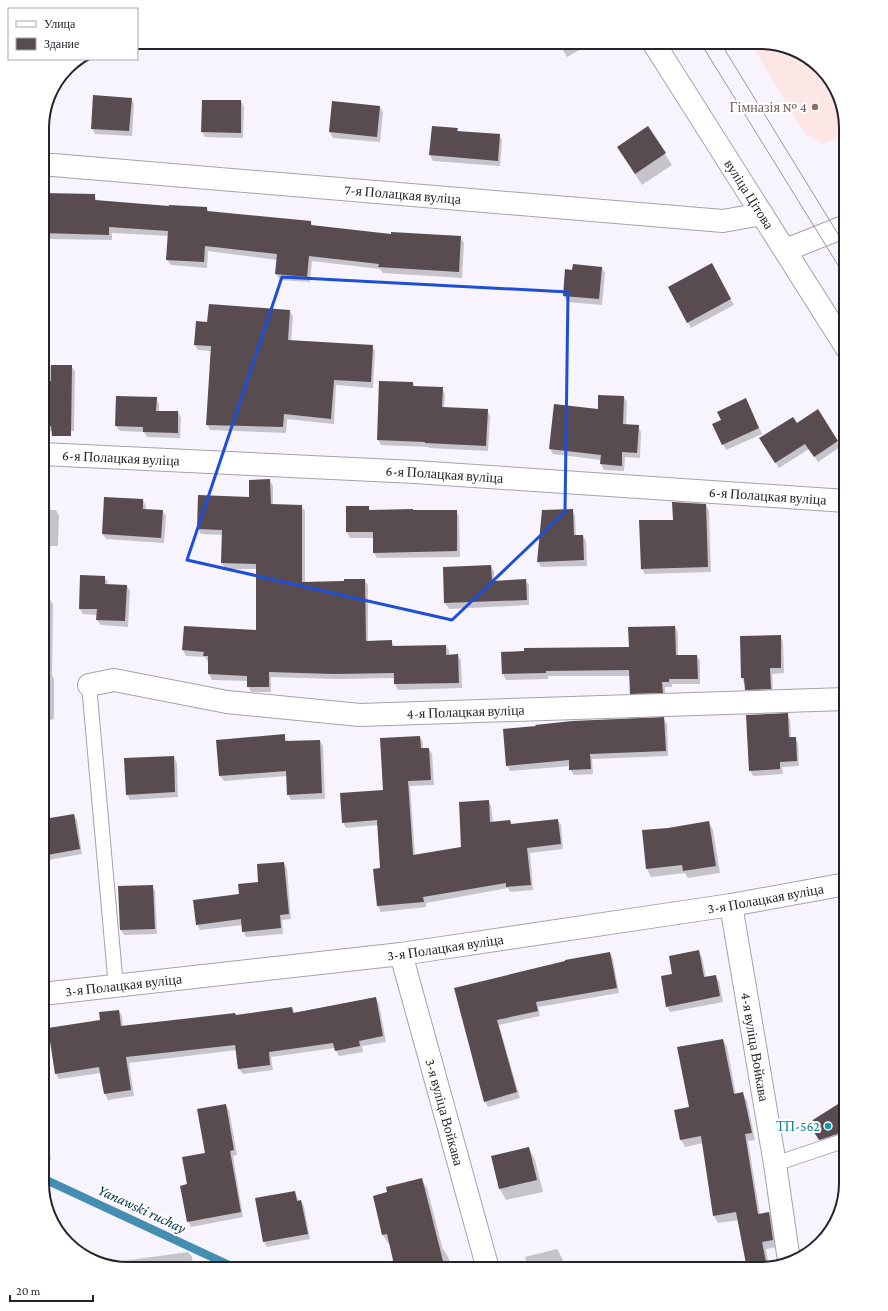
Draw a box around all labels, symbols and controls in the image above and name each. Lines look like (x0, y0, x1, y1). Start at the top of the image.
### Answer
legend (8, 8, 138, 60)
text: Улица (44, 17, 76, 31)
text: Здание (44, 37, 79, 51)
place label: Гімназія № 4 (730, 99, 807, 115)
marker: Гімназія № 4 (810, 102, 820, 112)
street label: вуліца Цітова (721, 156, 778, 233)
street label: 7-я Полацкая вуліца (344, 181, 463, 207)
street label: 6-я Полацкая вуліца (62, 447, 181, 469)
street label: 6-я Полацкая вуліца (385, 463, 505, 486)
street label: 6-я Полацкая вуліца (708, 484, 828, 508)
street label: 4-я Полацкая вуліца (406, 702, 526, 721)
street label: 3-я Полацкая вуліца (706, 880, 826, 916)
street label: 3-я Полацкая вуліца (386, 931, 505, 964)
street label: 3-я Полацкая вуліца (64, 970, 184, 999)
street label: 4-я вуліца Войкава (738, 991, 772, 1104)
street label: 3-я вуліца Войкава (422, 1057, 467, 1168)
place label: ТП-562 (776, 1118, 820, 1134)
marker: ТП-562 (823, 1121, 833, 1131)
water label: Yanawski ruchay (95, 1182, 188, 1237)
scale bar (10, 1277, 93, 1303)
text: 20 m (16, 1284, 41, 1298)

